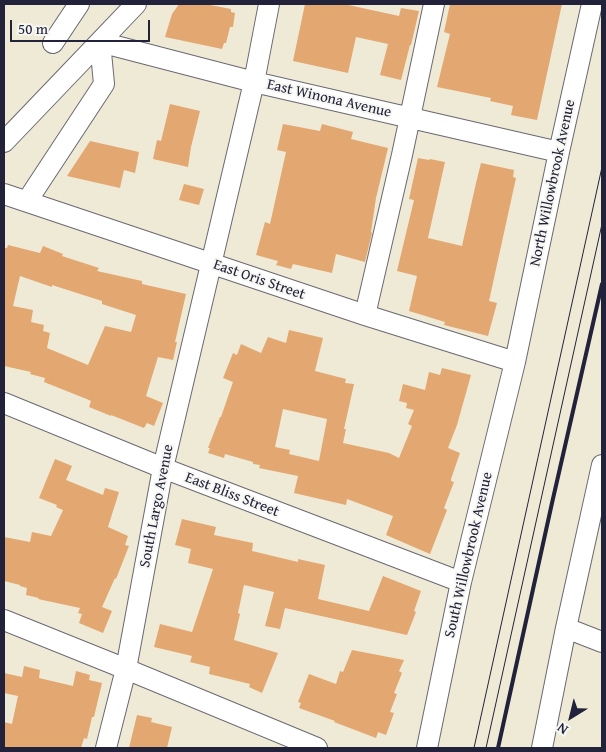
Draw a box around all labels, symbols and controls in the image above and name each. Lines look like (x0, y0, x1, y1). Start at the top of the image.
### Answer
scale bar (12, 10, 152, 42)
text: 50 m (18, 18, 48, 39)
street label: East Winona Avenue (265, 76, 393, 122)
street label: North Willowbrook Avenue (527, 98, 579, 268)
street label: East Oris Street (211, 256, 307, 304)
street label: South Largo Avenue (136, 443, 178, 569)
street label: East Bliss Street (182, 469, 282, 521)
street label: South Willowbrook Avenue (441, 470, 497, 640)
north arrow (546, 692, 596, 742)
text: N (553, 718, 572, 740)

